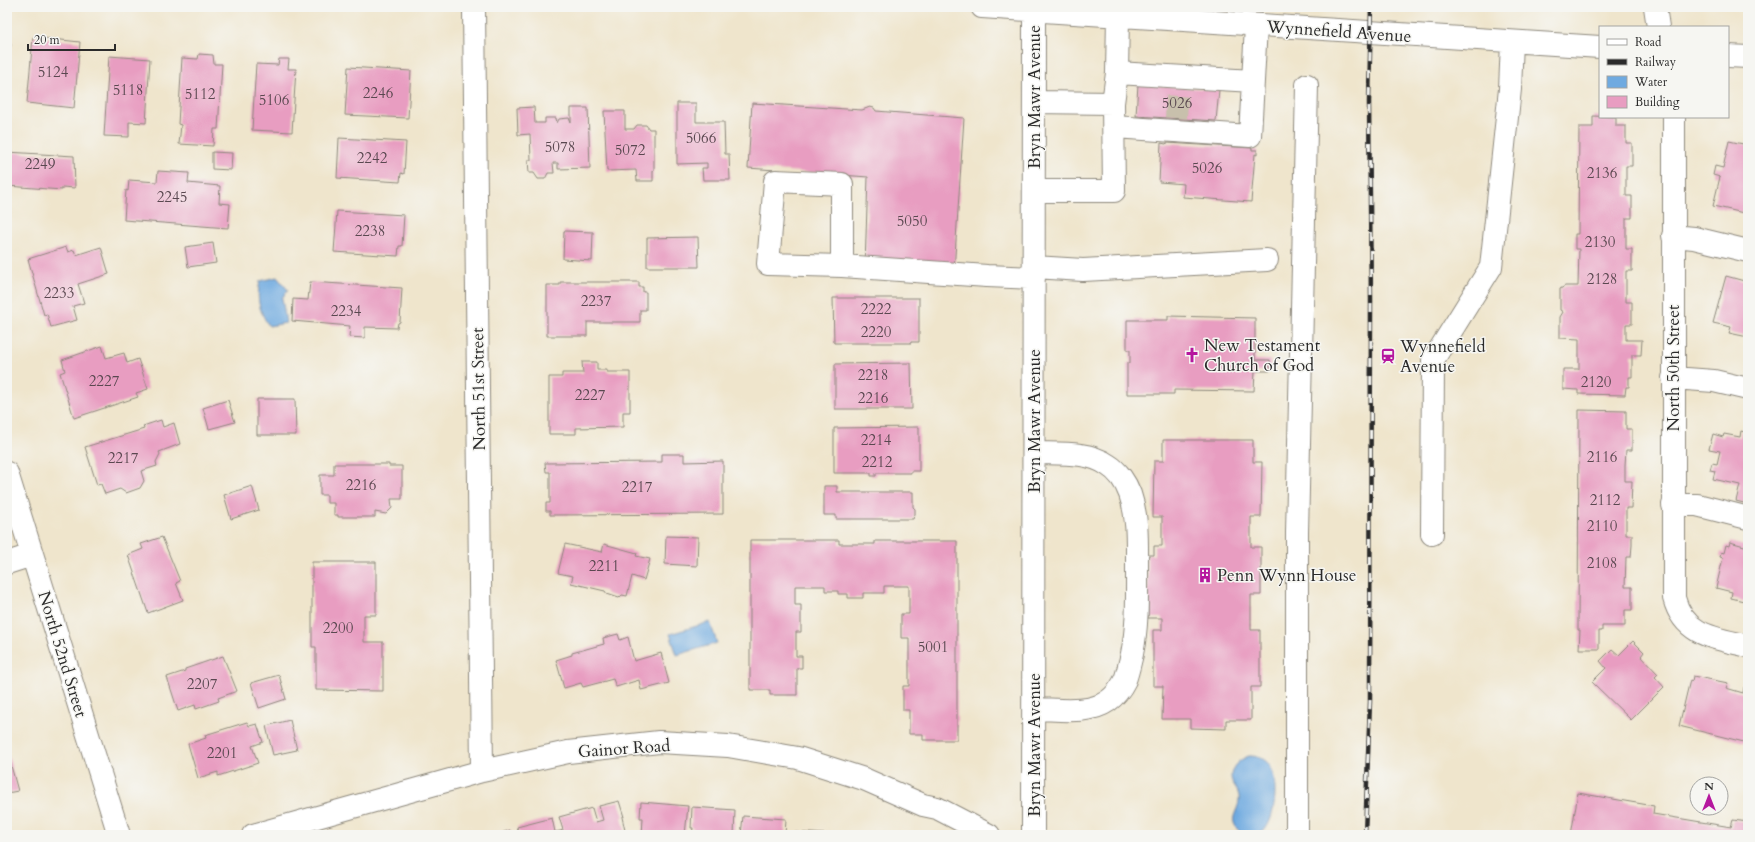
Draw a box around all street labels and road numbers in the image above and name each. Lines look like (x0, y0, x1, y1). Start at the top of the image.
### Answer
street label: Wynnefield Avenue (1265, 15, 1412, 48)
street label: Bryn Mawr Avenue (1023, 25, 1046, 169)
street label: North 50th Street (1662, 304, 1685, 431)
street label: North 51st Street (466, 327, 491, 451)
street label: Bryn Mawr Avenue (1023, 349, 1046, 493)
street label: North 52nd Street (32, 588, 93, 721)
street label: Bryn Mawr Avenue (1023, 673, 1046, 817)
street label: Gainor Road (577, 734, 671, 763)

